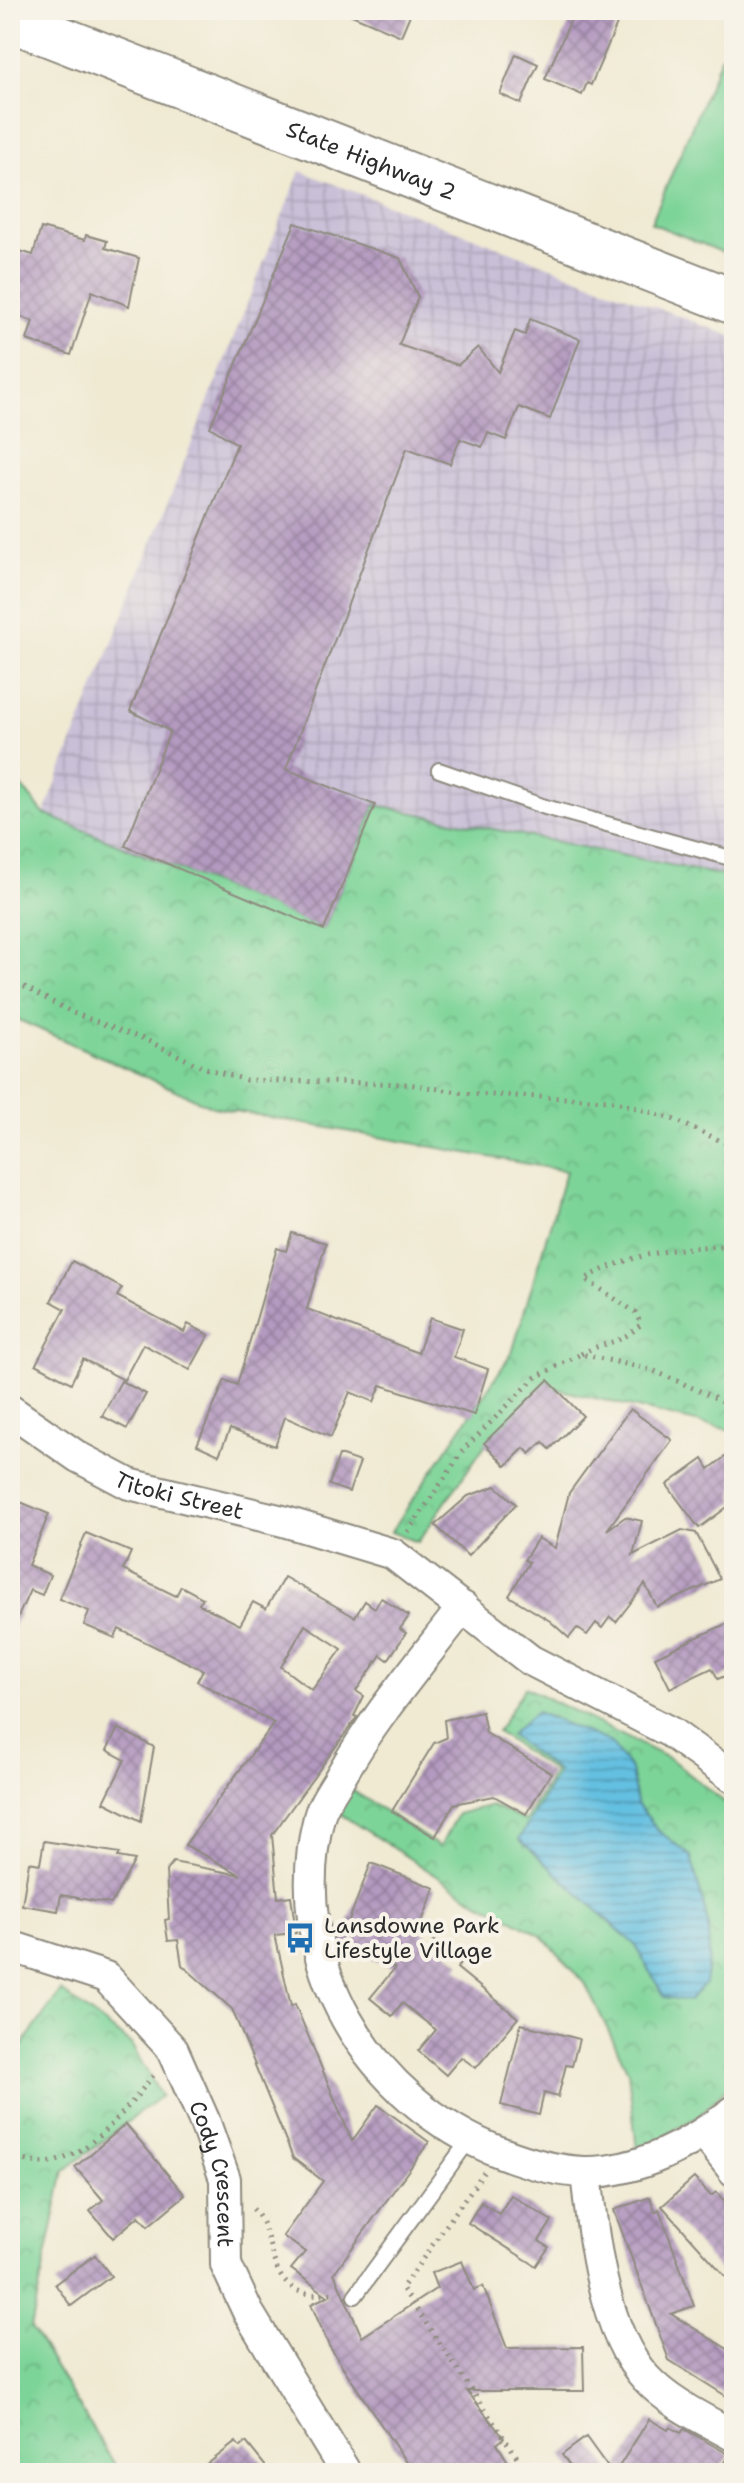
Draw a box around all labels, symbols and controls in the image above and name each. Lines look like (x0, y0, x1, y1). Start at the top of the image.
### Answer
street label: State Highway 2 (282, 114, 460, 206)
street label: Titoki Street (110, 1464, 247, 1526)
place label: Lansdowne Park Lifestyle Village (324, 1911, 500, 1965)
bus stop icon: Lansdowne Park Lifestyle Village (283, 1921, 317, 1955)
street label: Cody Crescent (183, 2096, 240, 2247)

